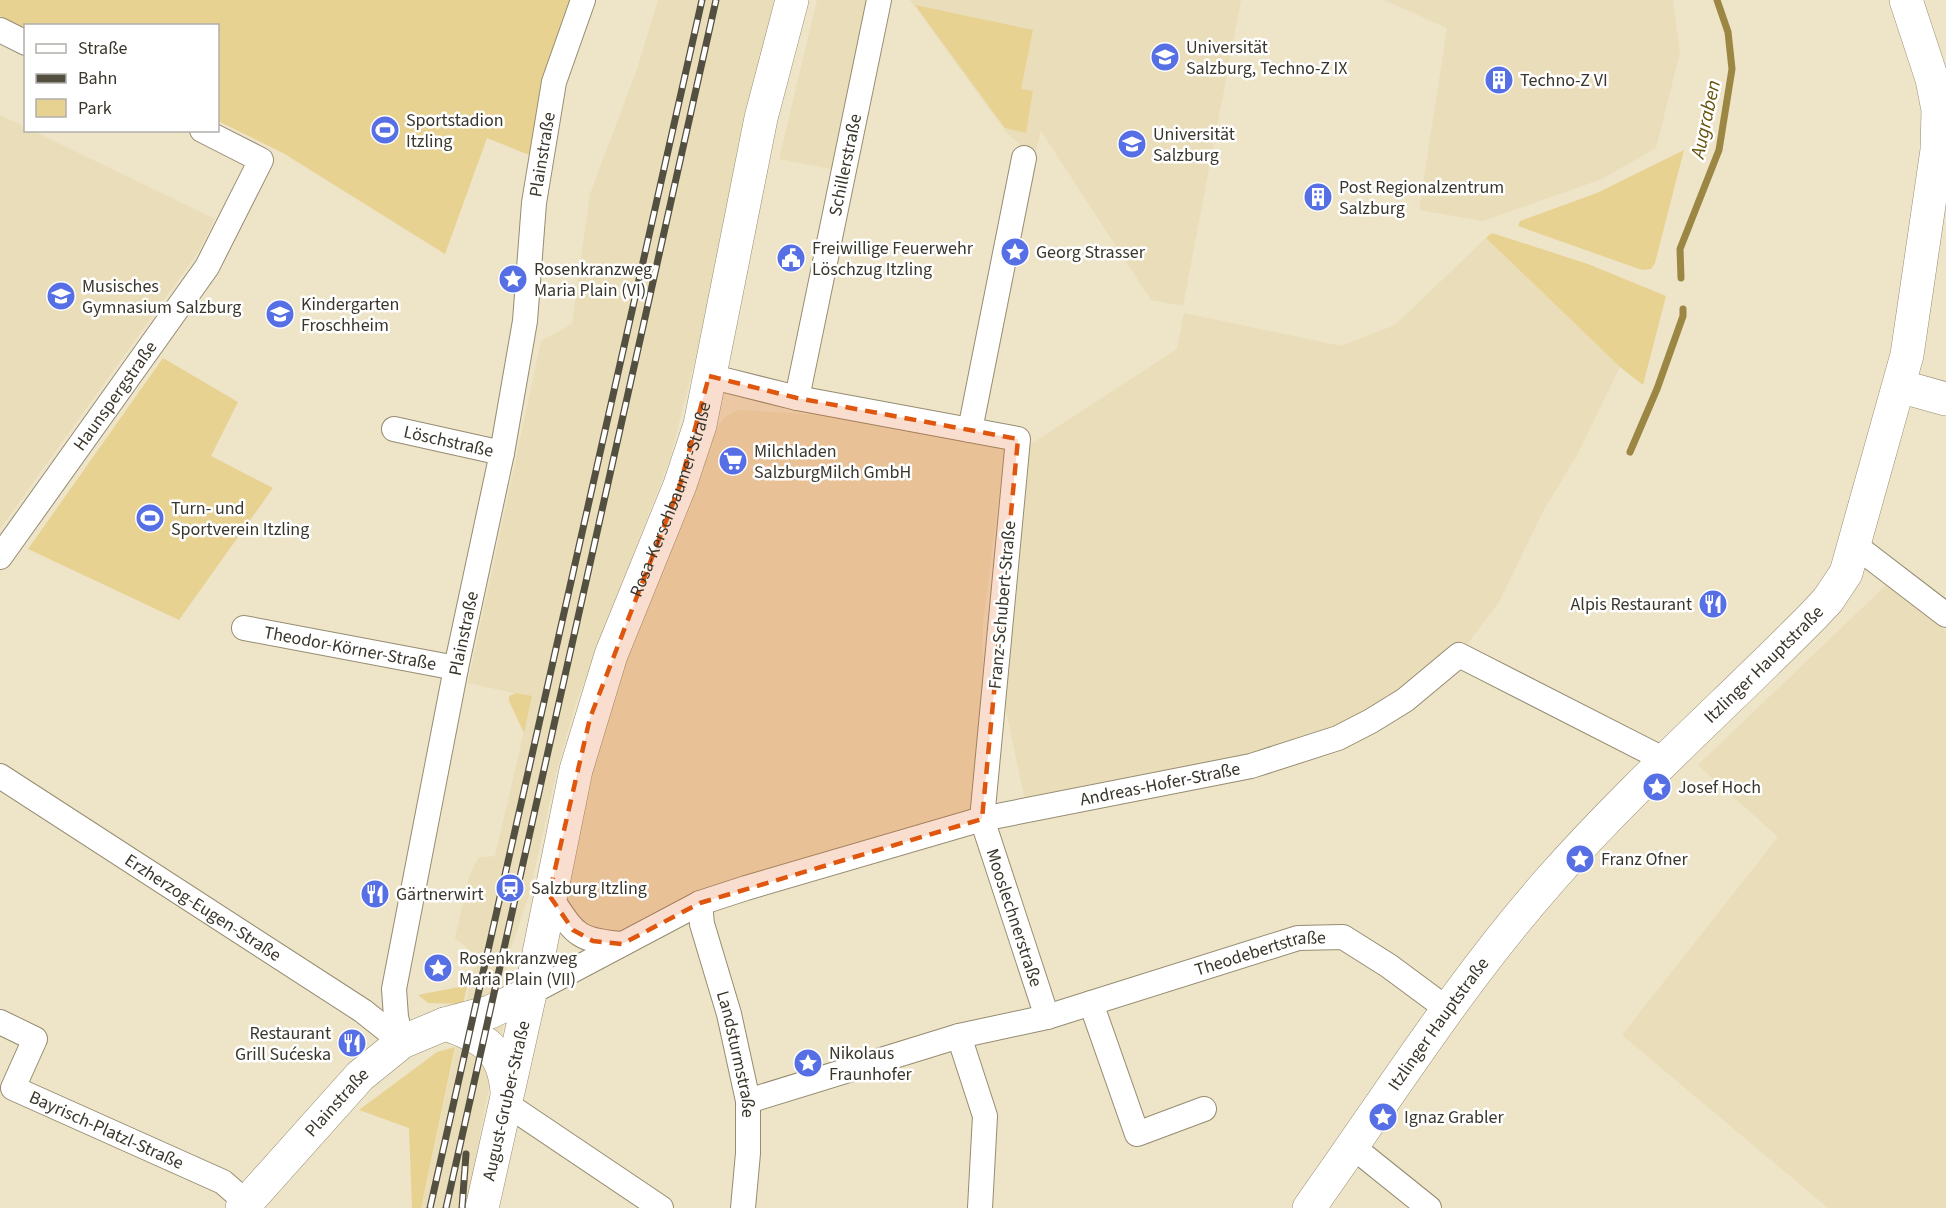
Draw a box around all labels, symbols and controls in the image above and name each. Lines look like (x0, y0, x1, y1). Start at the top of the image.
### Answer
legend (24, 24, 219, 132)
place label: Universität Salzburg, Techno-Z IX (1186, 35, 1348, 81)
text: Straße (78, 36, 128, 61)
school or university icon: Universität Salzburg, Techno-Z IX (1149, 41, 1181, 73)
building icon: Techno-Z VI (1483, 64, 1515, 96)
text: Bahn (78, 66, 117, 91)
place label: Techno-Z VI (1520, 68, 1608, 93)
water label: Augraben (1684, 78, 1728, 163)
text: Park (78, 96, 112, 121)
place label: Sportstadion Itzling (406, 108, 503, 154)
street label: Plainstraße (523, 110, 562, 199)
street label: Schillerstraße (823, 112, 868, 218)
sports icon: Sportstadion Itzling (369, 114, 401, 146)
place label: Universität Salzburg (1153, 122, 1235, 168)
school or university icon: Universität Salzburg (1116, 128, 1148, 160)
place label: Post Regionalzentrum Salzburg (1339, 175, 1504, 221)
building icon: Post Regionalzentrum Salzburg (1302, 181, 1334, 213)
place label: Freiwillige Feuerwehr Löschzug Itzling (812, 236, 974, 282)
place icon: Georg Strasser (999, 236, 1031, 268)
place label: Georg Strasser (1036, 240, 1146, 265)
public building icon: Freiwillige Feuerwehr Löschzug Itzling (775, 242, 807, 274)
place label: Rosenkranzweg Maria Plain (VI) (534, 257, 652, 303)
place icon: Rosenkranzweg Maria Plain (VI) (497, 263, 529, 295)
place label: Musisches Gymnasium Salzburg (82, 274, 241, 320)
school or university icon: Musisches Gymnasium Salzburg (45, 280, 77, 312)
place label: Kindergarten Froschheim (301, 292, 399, 338)
school or university icon: Kindergarten Froschheim (264, 298, 296, 330)
street label: Haunspergstraße (68, 336, 163, 456)
street label: Rosa-Kerschbaumer-Straße (624, 400, 717, 601)
street label: Löschstraße (401, 420, 496, 464)
place label: Milchladen SalzburgMilch GmbH (754, 439, 911, 485)
supermarket icon: Milchladen SalzburgMilch GmbH (717, 445, 749, 477)
place label: Turn- und Sportverein Itzling (171, 496, 309, 542)
sports icon: Turn- und Sportverein Itzling (134, 502, 166, 534)
street label: Franz-Schubert-Straße (983, 520, 1022, 690)
restaurant icon: Alpis Restaurant (1697, 588, 1729, 620)
street label: Plainstraße (443, 589, 485, 678)
place label: Alpis Restaurant (1571, 592, 1692, 617)
street label: Itzlinger Hauptstraße (1699, 600, 1830, 729)
street label: Theodor-Körner-Straße (262, 620, 438, 677)
street label: Andreas-Hofer-Straße (1078, 756, 1242, 812)
place icon: Josef Hoch (1641, 771, 1673, 803)
place label: Josef Hoch (1678, 775, 1761, 800)
place icon: Franz Ofner (1564, 843, 1596, 875)
street label: Mooslechnerstraße (980, 845, 1048, 990)
place label: Franz Ofner (1601, 847, 1689, 872)
street label: Erzherzog-Eugen-Straße (120, 848, 286, 968)
station icon: Salzburg Itzling (494, 872, 526, 904)
place label: Salzburg Itzling (531, 876, 647, 901)
restaurant icon: Gärtnerwirt (359, 878, 391, 910)
place label: Gärtnerwirt (396, 882, 484, 907)
street label: Theodebertstraße (1192, 925, 1326, 983)
place label: Rosenkranzweg Maria Plain (VII) (459, 946, 577, 992)
place icon: Rosenkranzweg Maria Plain (VII) (422, 952, 454, 984)
street label: Itzlinger Hauptstraße (1382, 952, 1495, 1096)
street label: Landsturmstraße (710, 988, 760, 1118)
street label: August-Gruber-Straße (476, 1018, 537, 1183)
place label: Restaurant Grill Sućeska (235, 1021, 331, 1067)
restaurant icon: Restaurant Grill Sućeska (336, 1027, 368, 1059)
place label: Nikolaus Fraunhofer (829, 1041, 913, 1087)
place icon: Nikolaus Fraunhofer (792, 1047, 824, 1079)
street label: Plainstraße (299, 1062, 374, 1143)
street label: Bayrisch-Platzl-Straße (25, 1085, 187, 1176)
place icon: Ignaz Grabler (1367, 1101, 1399, 1133)
place label: Ignaz Grabler (1404, 1105, 1504, 1130)

